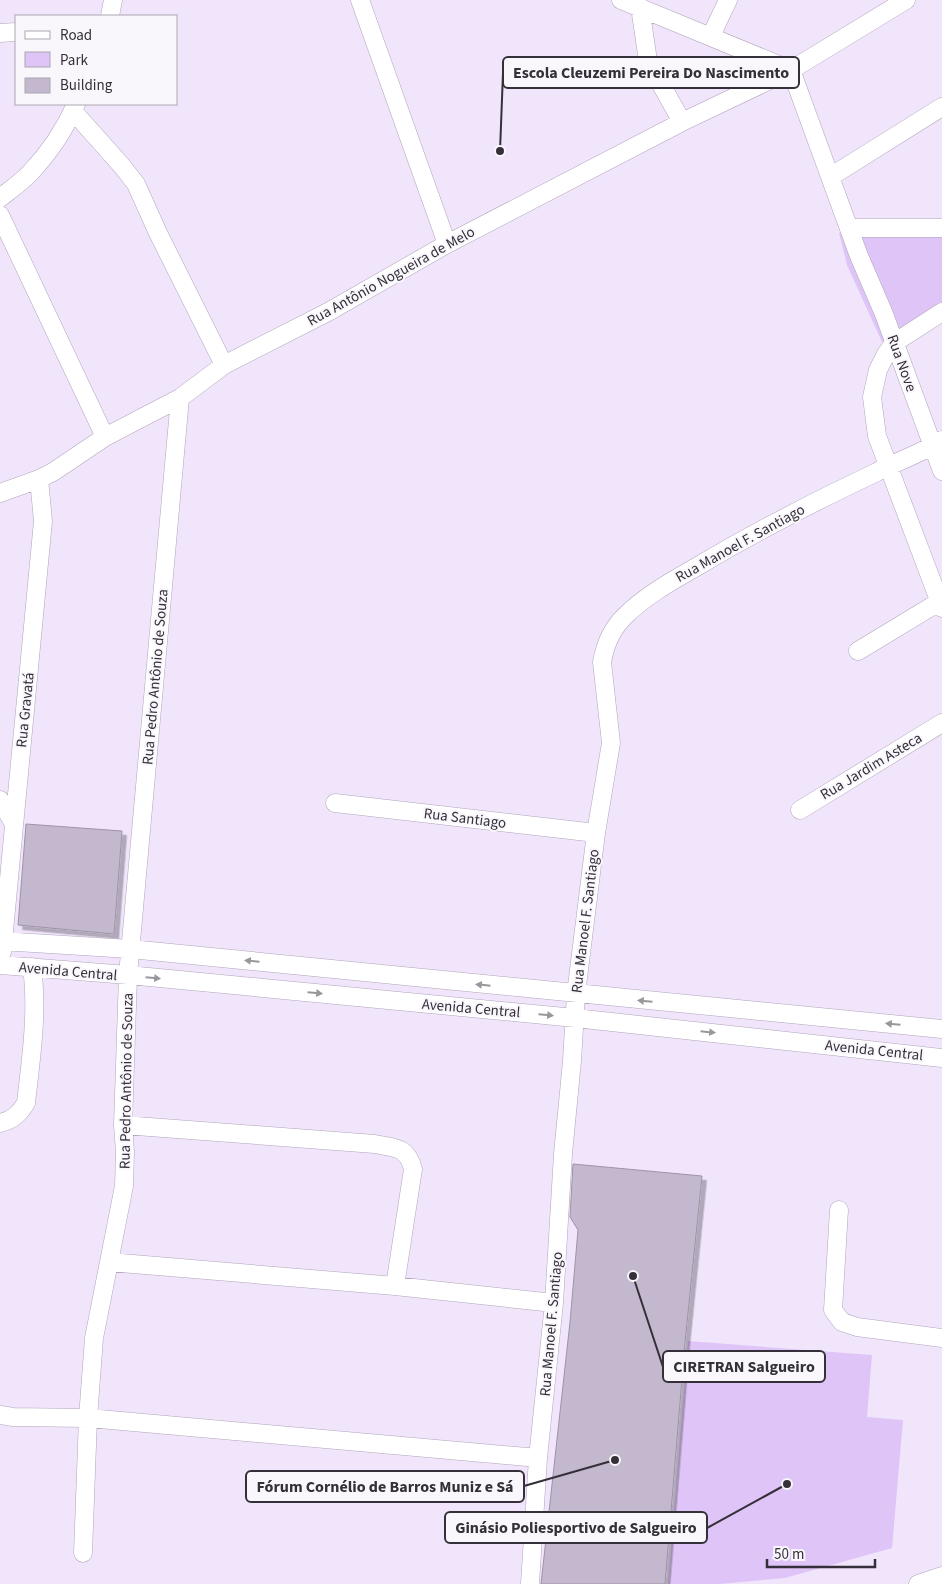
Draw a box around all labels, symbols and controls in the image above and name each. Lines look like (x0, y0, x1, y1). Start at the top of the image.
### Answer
legend (15, 15, 178, 105)
text: Road (60, 25, 92, 46)
text: Park (60, 50, 89, 71)
callout: Escola Cleuzemi Pereira Do Nascimento (503, 57, 799, 88)
text: Escola Cleuzemi Pereira Do Nascimento (513, 62, 789, 84)
text: Building (60, 75, 113, 96)
street label: Rua Antônio Nogueira de Melo (304, 221, 479, 331)
street label: Rua Nove (881, 332, 922, 395)
street label: Rua Manoel F. Santiago (672, 499, 809, 588)
street label: Rua Pedro Antônio de Souza (137, 588, 174, 766)
street label: Rua Gravatá (11, 672, 40, 749)
street label: Rua Jardim Asteca (816, 728, 926, 805)
street label: Rua Santiago (423, 803, 507, 834)
street label: Rua Manoel F. Santiago (566, 848, 605, 994)
street label: Avenida Central (18, 957, 118, 986)
one-way arrow (243, 957, 259, 965)
one-way arrow (145, 974, 161, 982)
one-way arrow (475, 980, 491, 988)
one-way arrow (307, 989, 323, 997)
street label: Rua Pedro Antônio de Souza (114, 993, 139, 1169)
street label: Avenida Central (421, 994, 521, 1023)
one-way arrow (636, 996, 652, 1004)
one-way arrow (539, 1011, 555, 1019)
one-way arrow (885, 1020, 901, 1028)
one-way arrow (700, 1028, 716, 1036)
street label: Avenida Central (824, 1035, 924, 1066)
street label: Rua Manoel F. Santiago (535, 1251, 568, 1397)
callout: CIRETRAN Salgueiro (663, 1351, 825, 1382)
text: CIRETRAN Salgueiro (673, 1356, 815, 1378)
callout: Fórum Cornélio de Barros Muniz e Sá (246, 1471, 524, 1502)
text: Fórum Cornélio de Barros Muniz e Sá (256, 1476, 514, 1498)
callout: Ginásio Poliesportivo de Salgueiro (445, 1512, 707, 1543)
text: Ginásio Poliesportivo de Salgueiro (455, 1517, 697, 1539)
scale bar (767, 1536, 874, 1568)
text: 50 m (774, 1544, 804, 1565)

